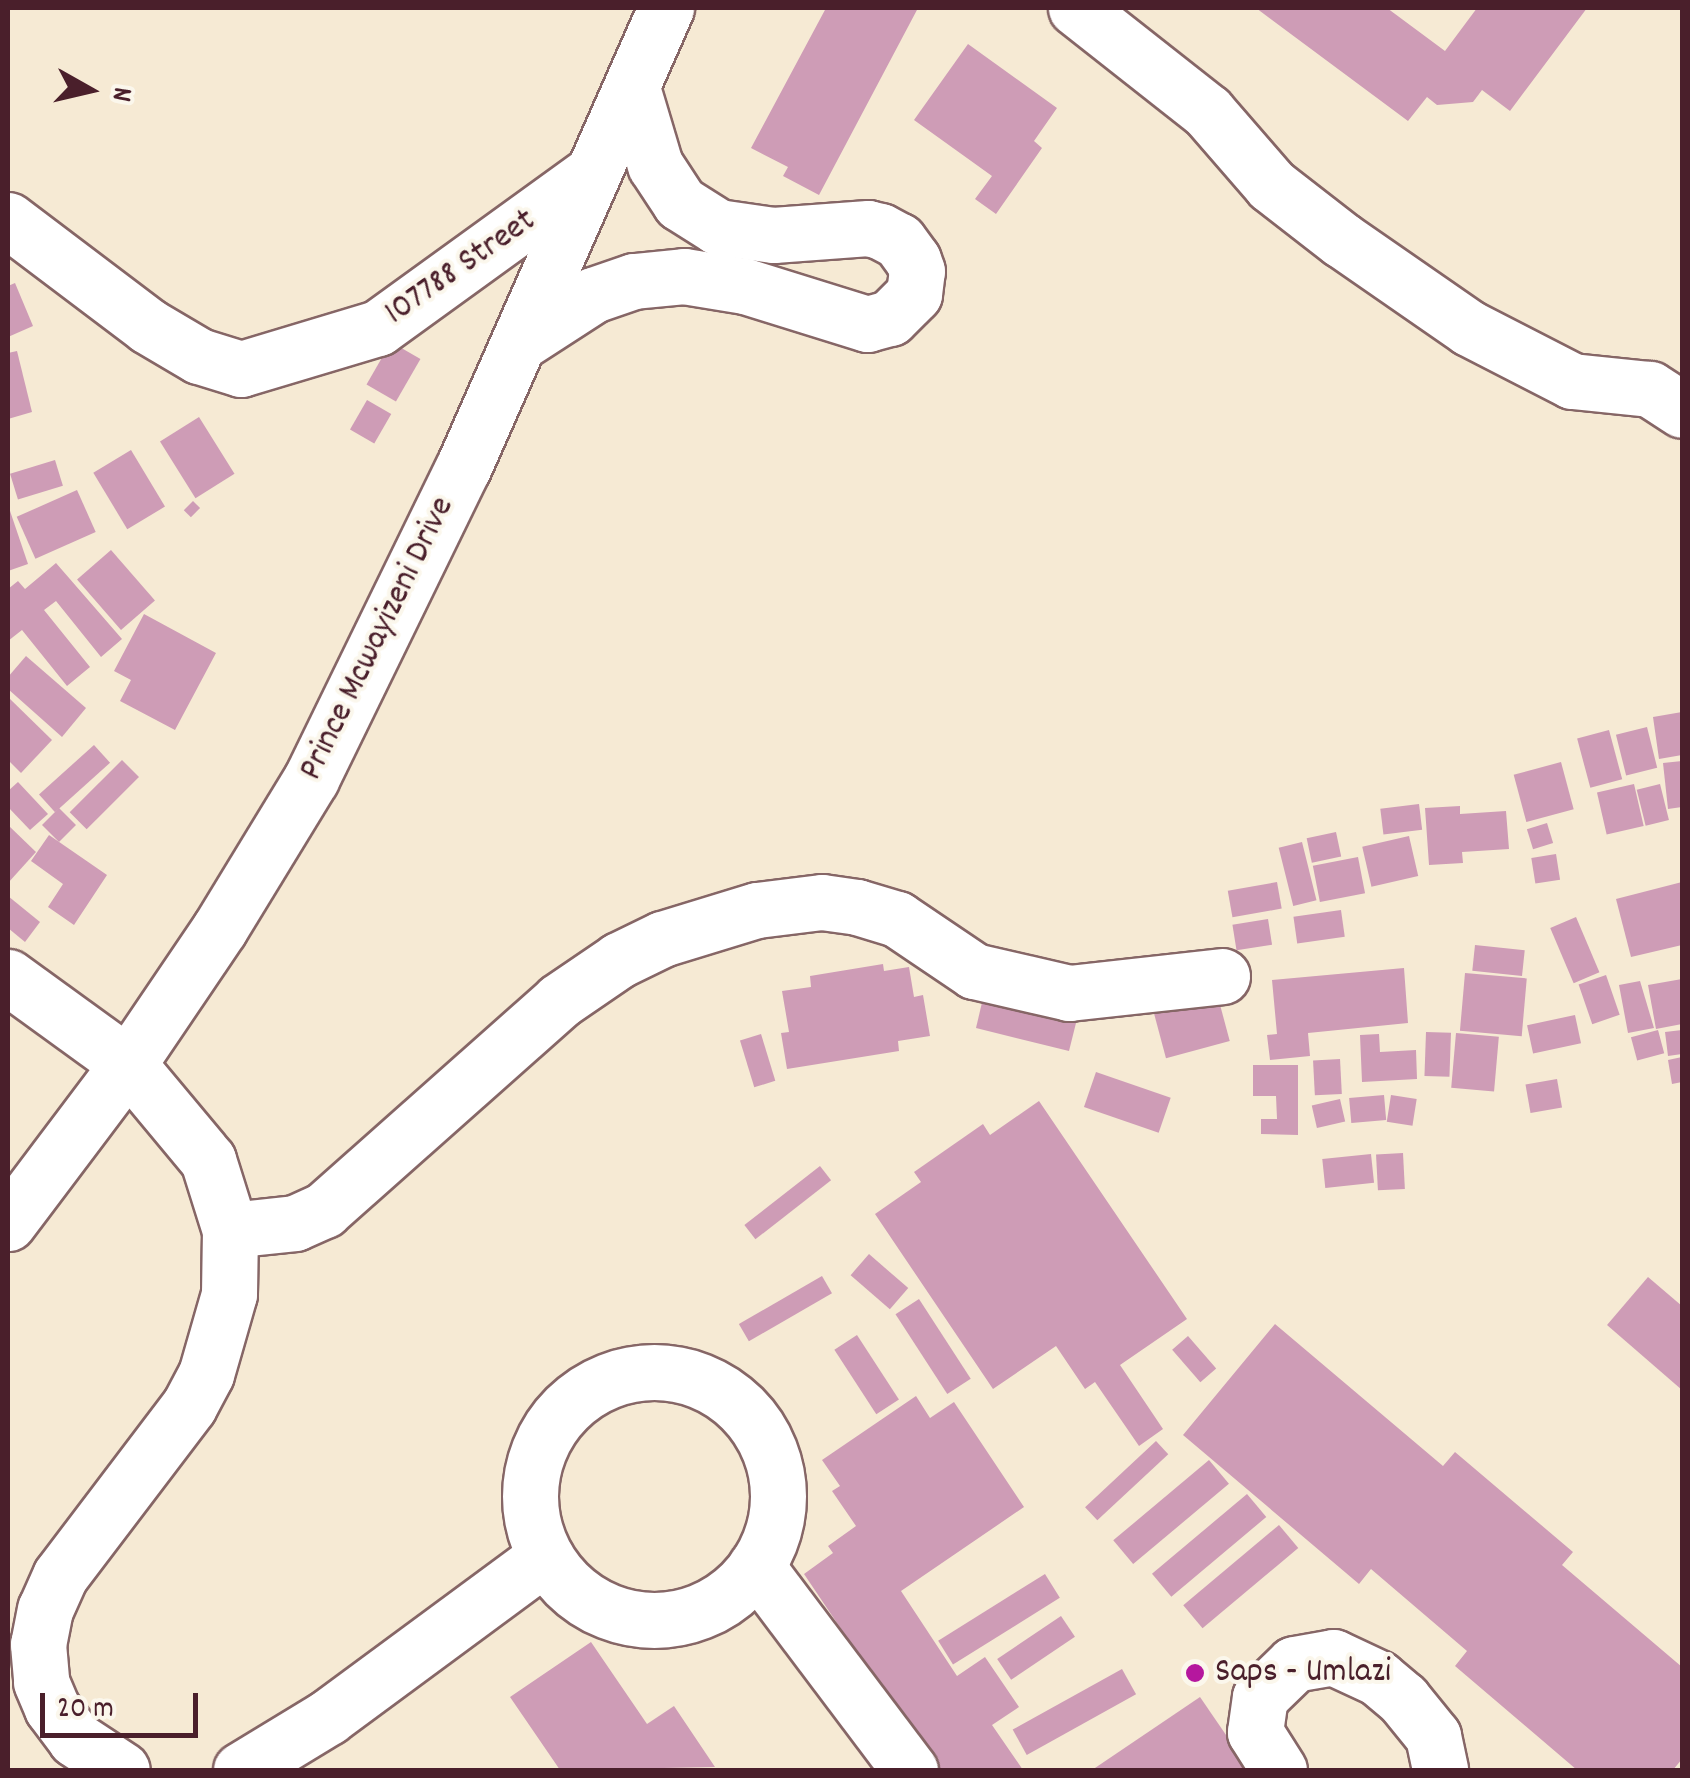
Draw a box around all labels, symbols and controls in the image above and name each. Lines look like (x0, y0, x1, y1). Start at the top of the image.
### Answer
north arrow (40, 40, 140, 140)
text: N (99, 85, 140, 104)
street label: 107788 Street (377, 201, 545, 335)
street label: Prince Mcwayizeni Drive (291, 491, 465, 787)
place label: Saps - Umlazi (1215, 1652, 1391, 1694)
marker: Saps - Umlazi (1184, 1662, 1206, 1684)
scale bar (45, 1673, 202, 1735)
text: 20 m (57, 1689, 114, 1732)

